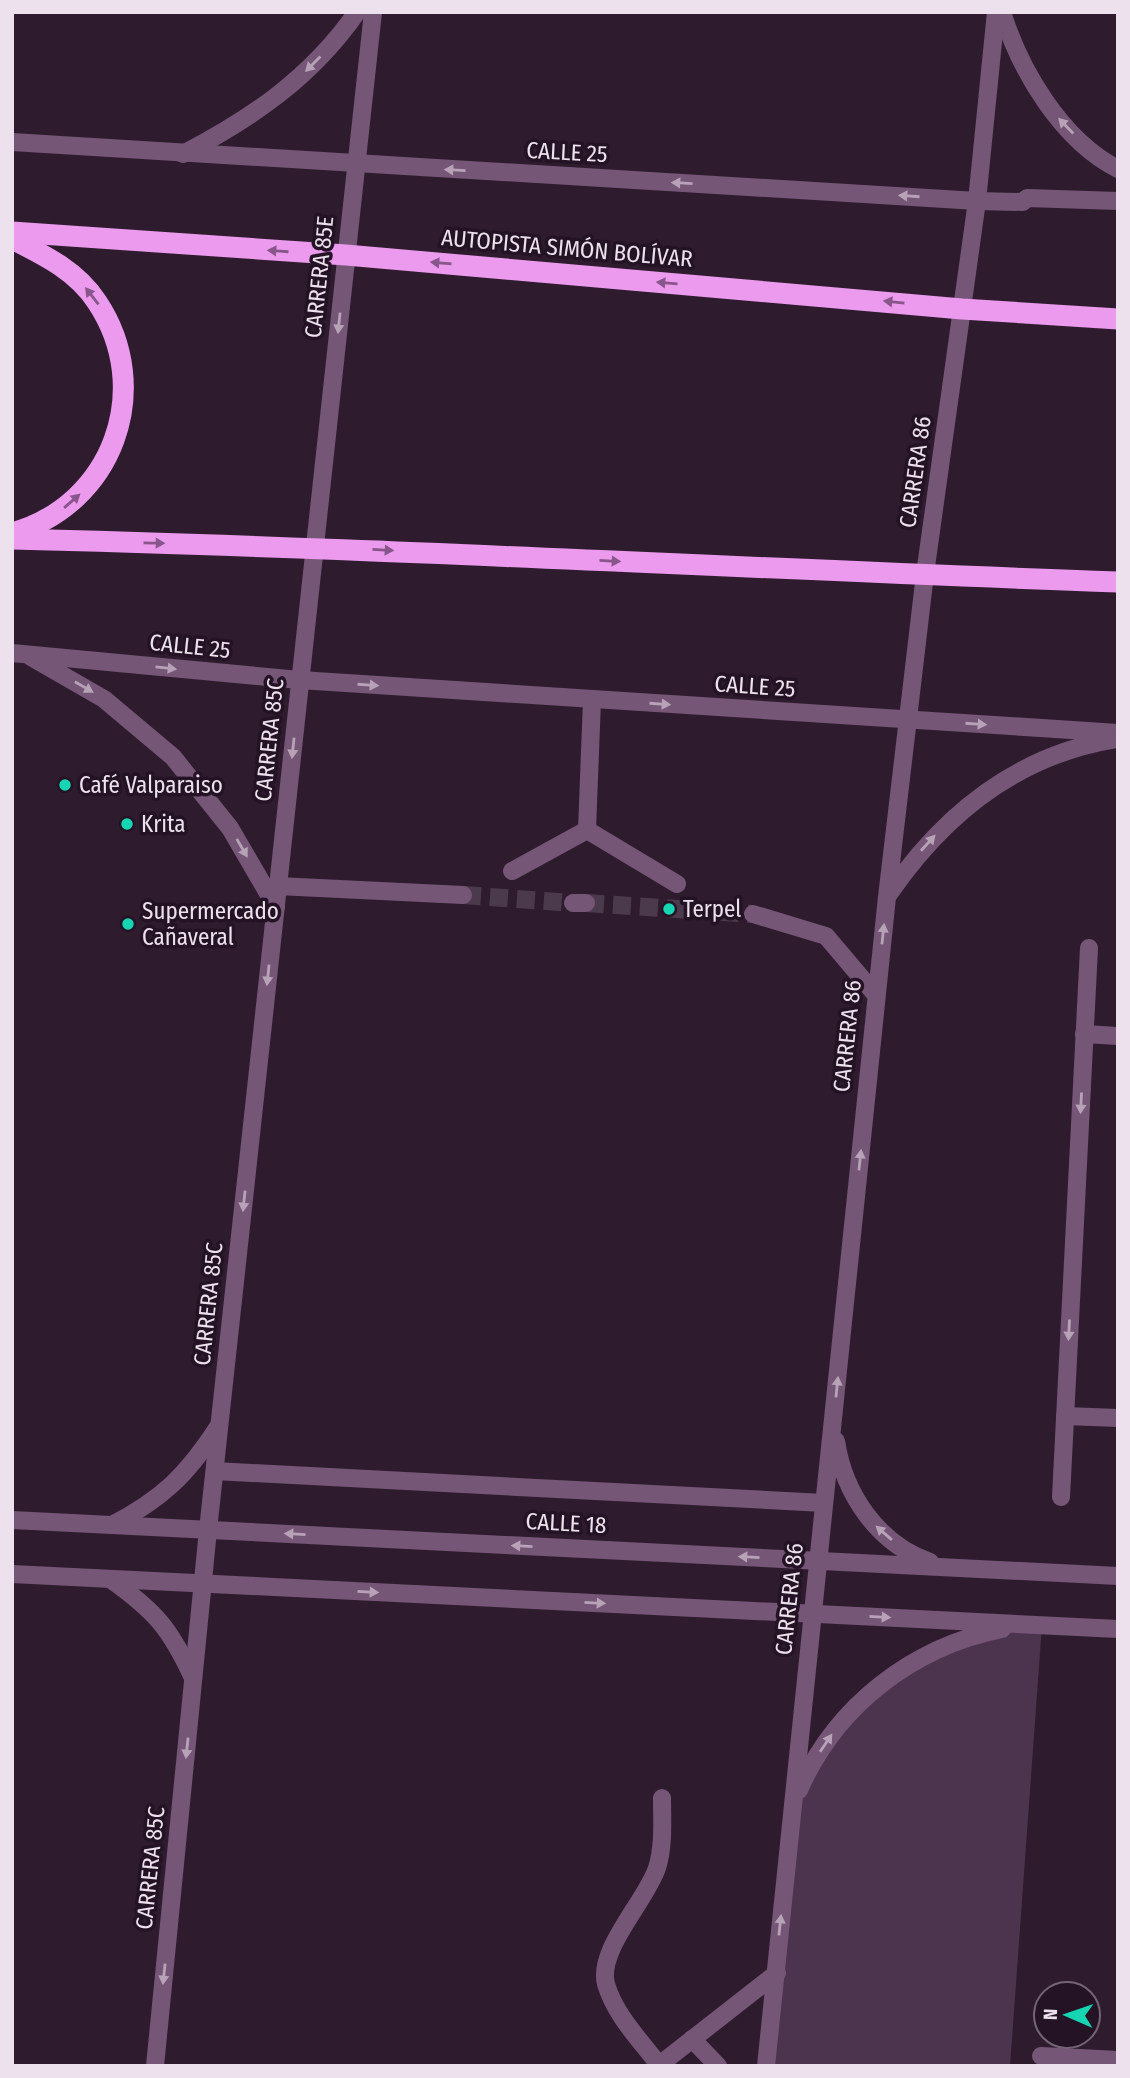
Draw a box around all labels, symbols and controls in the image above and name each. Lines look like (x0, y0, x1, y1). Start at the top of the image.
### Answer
one-way arrow (305, 56, 321, 72)
one-way arrow (1057, 117, 1074, 134)
street label: CALLE 25 (526, 136, 608, 168)
one-way arrow (443, 165, 465, 176)
one-way arrow (671, 177, 693, 188)
one-way arrow (898, 191, 920, 202)
street label: CARRERA 85E (299, 215, 339, 339)
street label: AUTOPISTA SIMÓN BOLÍVAR (440, 222, 694, 273)
one-way arrow (267, 245, 289, 256)
one-way arrow (430, 258, 452, 269)
one-way arrow (656, 277, 678, 288)
one-way arrow (85, 288, 100, 306)
one-way arrow (883, 296, 905, 307)
one-way arrow (333, 313, 344, 335)
street label: CARRERA 86 (893, 414, 937, 530)
one-way arrow (63, 494, 80, 509)
one-way arrow (143, 537, 165, 549)
one-way arrow (372, 545, 394, 556)
one-way arrow (599, 556, 621, 567)
street label: CALLE 25 (148, 628, 232, 664)
one-way arrow (155, 663, 177, 674)
street label: CALLE 25 (714, 669, 796, 703)
street label: CARRERA 85C (249, 677, 289, 803)
one-way arrow (358, 680, 380, 691)
one-way arrow (75, 681, 94, 693)
one-way arrow (650, 699, 672, 710)
one-way arrow (965, 719, 987, 730)
one-way arrow (287, 737, 298, 759)
place label: Café Valparaiso (79, 771, 223, 799)
marker: Café Valparaiso (57, 777, 73, 793)
place label: Krita (141, 810, 186, 838)
marker: Krita (119, 816, 135, 832)
one-way arrow (920, 834, 936, 852)
one-way arrow (236, 838, 248, 858)
place label: Terpel (683, 895, 741, 923)
place label: Supermercado Cañaveral (142, 897, 279, 951)
marker: Terpel (661, 901, 677, 917)
marker: Supermercado Cañaveral (120, 916, 136, 932)
one-way arrow (877, 923, 888, 945)
one-way arrow (263, 964, 274, 986)
street label: CARRERA 86 (827, 979, 867, 1093)
one-way arrow (1075, 1092, 1086, 1114)
one-way arrow (854, 1149, 865, 1171)
one-way arrow (238, 1190, 249, 1212)
street label: CARRERA 85C (188, 1241, 228, 1367)
one-way arrow (1064, 1319, 1075, 1341)
one-way arrow (832, 1375, 843, 1397)
street label: CALLE 18 (525, 1507, 607, 1539)
one-way arrow (876, 1526, 893, 1541)
one-way arrow (284, 1529, 306, 1540)
one-way arrow (511, 1540, 533, 1551)
street label: CARRERA 86 (769, 1542, 809, 1656)
one-way arrow (738, 1552, 760, 1563)
one-way arrow (358, 1586, 380, 1597)
one-way arrow (585, 1598, 607, 1609)
one-way arrow (869, 1612, 891, 1623)
one-way arrow (819, 1734, 833, 1752)
one-way arrow (181, 1737, 192, 1759)
street label: CARRERA 85C (130, 1805, 170, 1931)
one-way arrow (774, 1914, 785, 1936)
one-way arrow (159, 1963, 170, 1985)
north arrow (1032, 1980, 1102, 2050)
text: N (1039, 2008, 1062, 2021)

